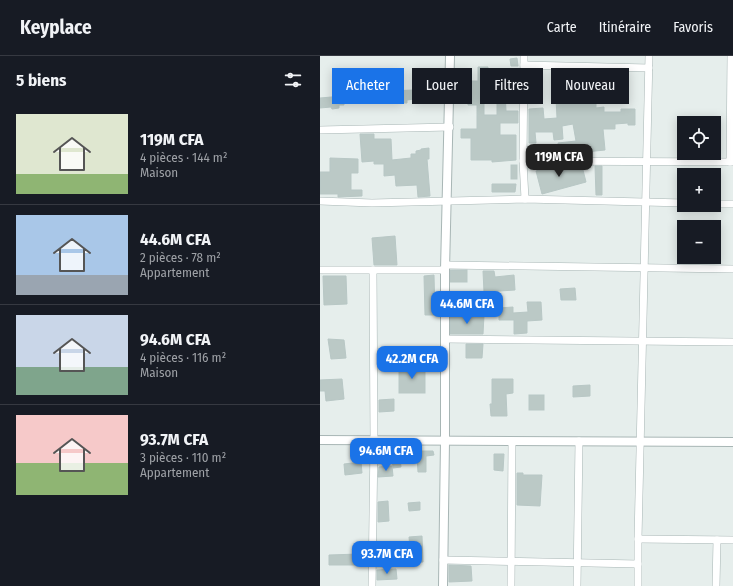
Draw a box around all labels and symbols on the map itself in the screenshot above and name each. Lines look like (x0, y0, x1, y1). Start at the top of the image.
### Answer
pin: 119M CFA (518, 144, 600, 178)
pin: 44.6M CFA (421, 291, 513, 325)
pin: 42.2M CFA (366, 346, 458, 380)
pin: 94.6M CFA (340, 438, 432, 472)
pin: 93.7M CFA (341, 541, 433, 575)

